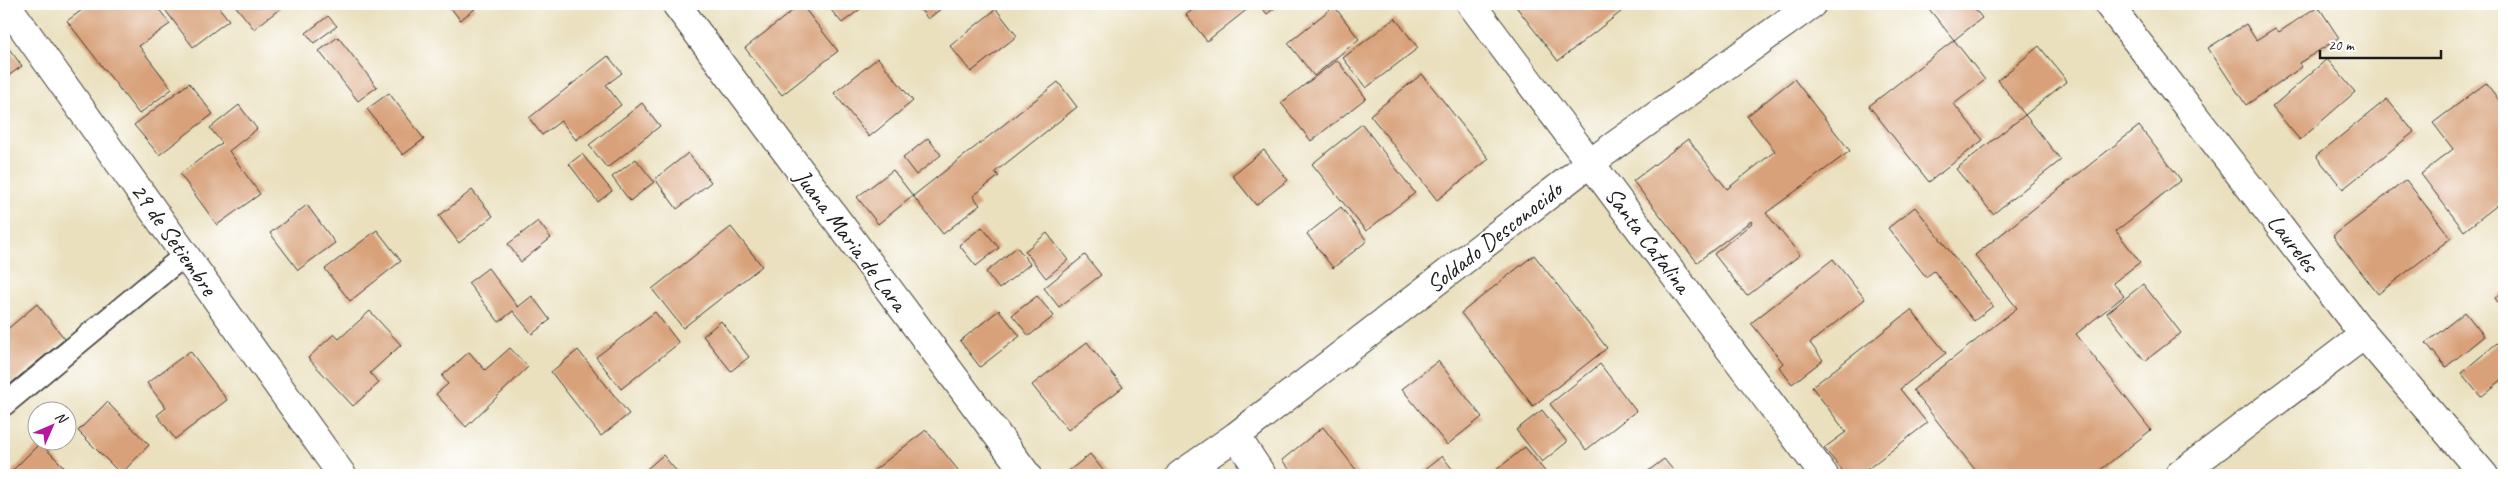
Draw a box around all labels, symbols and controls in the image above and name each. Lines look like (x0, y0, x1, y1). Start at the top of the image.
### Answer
scale bar (2320, 28, 2442, 60)
text: 20 m (2328, 36, 2355, 55)
street label: Juana Maria de Lara (787, 162, 915, 319)
street label: Soldado Desconocido (1420, 173, 1570, 299)
street label: 29 de Setiembre (124, 177, 225, 303)
street label: Santa Catalina (1598, 181, 1699, 301)
street label: Laureles (2261, 208, 2326, 280)
north arrow (28, 402, 78, 452)
text: N (52, 408, 72, 428)

